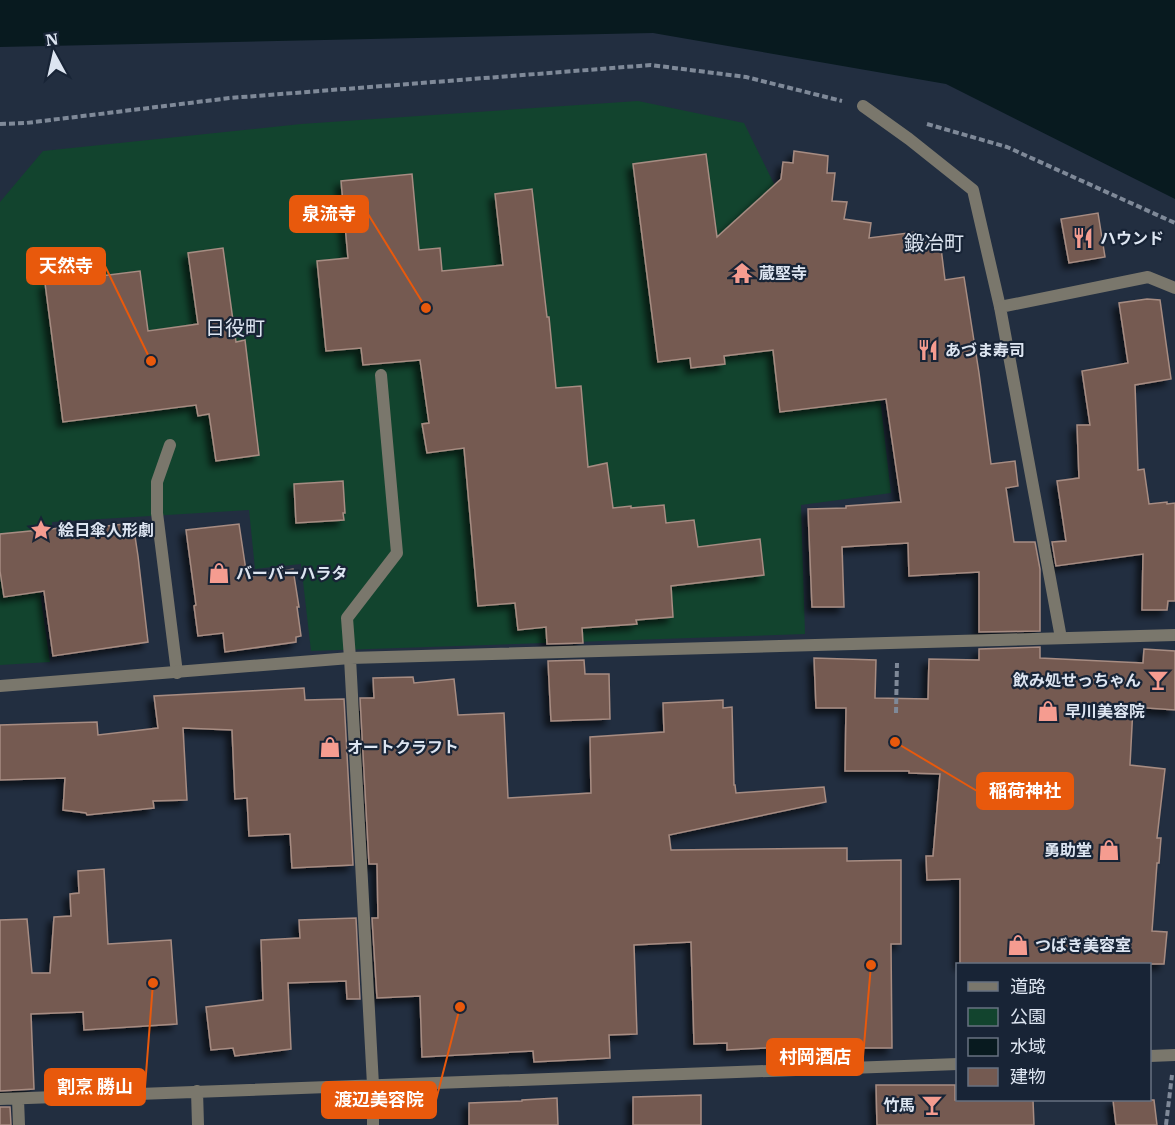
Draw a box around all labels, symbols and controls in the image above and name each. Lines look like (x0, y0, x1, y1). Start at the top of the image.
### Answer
north arrow (24, 24, 84, 84)
text: N (44, 28, 60, 50)
callout: 泉流寺 (290, 196, 368, 232)
text: 泉流寺 (302, 202, 356, 225)
restaurant icon: ハウンド (1071, 226, 1095, 250)
place label: ハウンド (1100, 228, 1164, 248)
district label: 鍛冶町 (904, 229, 964, 256)
callout: 天然寺 (27, 248, 105, 284)
text: 天然寺 (39, 254, 93, 277)
temple icon: 蔵堅寺 (730, 261, 754, 285)
place label: 蔵堅寺 (759, 263, 807, 283)
district label: 日役町 (205, 314, 265, 341)
restaurant icon: あづま寿司 (916, 338, 940, 362)
place label: あづま寿司 (945, 340, 1025, 360)
place icon: 絵日傘人形劇 (29, 518, 53, 542)
place label: 絵日傘人形劇 (58, 520, 154, 540)
shop icon: バーバーハラタ (207, 561, 231, 585)
place label: バーバーハラタ (236, 563, 348, 583)
bar icon: 飲み処せっちゃん (1146, 668, 1170, 692)
place label: 飲み処せっちゃん (1012, 670, 1141, 690)
shop icon: 早川美容院 (1036, 699, 1060, 723)
place label: 早川美容院 (1065, 701, 1145, 721)
shop icon: オートクラフト (318, 735, 342, 759)
place label: オートクラフト (347, 737, 459, 757)
callout: 稲荷神社 (977, 773, 1073, 809)
text: 稲荷神社 (989, 779, 1061, 802)
shop icon: 勇助堂 (1097, 838, 1121, 862)
place label: 勇助堂 (1044, 840, 1092, 860)
shop icon: つばき美容室 (1006, 933, 1030, 957)
place label: つばき美容室 (1035, 935, 1131, 955)
legend (956, 963, 1151, 1101)
text: 道路 (1010, 975, 1046, 998)
text: 公園 (1010, 1005, 1046, 1028)
text: 水域 (1010, 1035, 1046, 1058)
callout: 村岡酒店 (767, 1039, 863, 1075)
text: 村岡酒店 (779, 1045, 851, 1068)
text: 建物 (1010, 1065, 1046, 1088)
callout: 割烹 勝山 (45, 1069, 145, 1105)
text: 割烹 勝山 (57, 1075, 133, 1098)
callout: 渡辺美容院 (322, 1082, 436, 1118)
text: 渡辺美容院 (334, 1088, 424, 1111)
bar icon: 竹馬 (920, 1093, 944, 1117)
place label: 竹馬 (883, 1095, 915, 1115)

